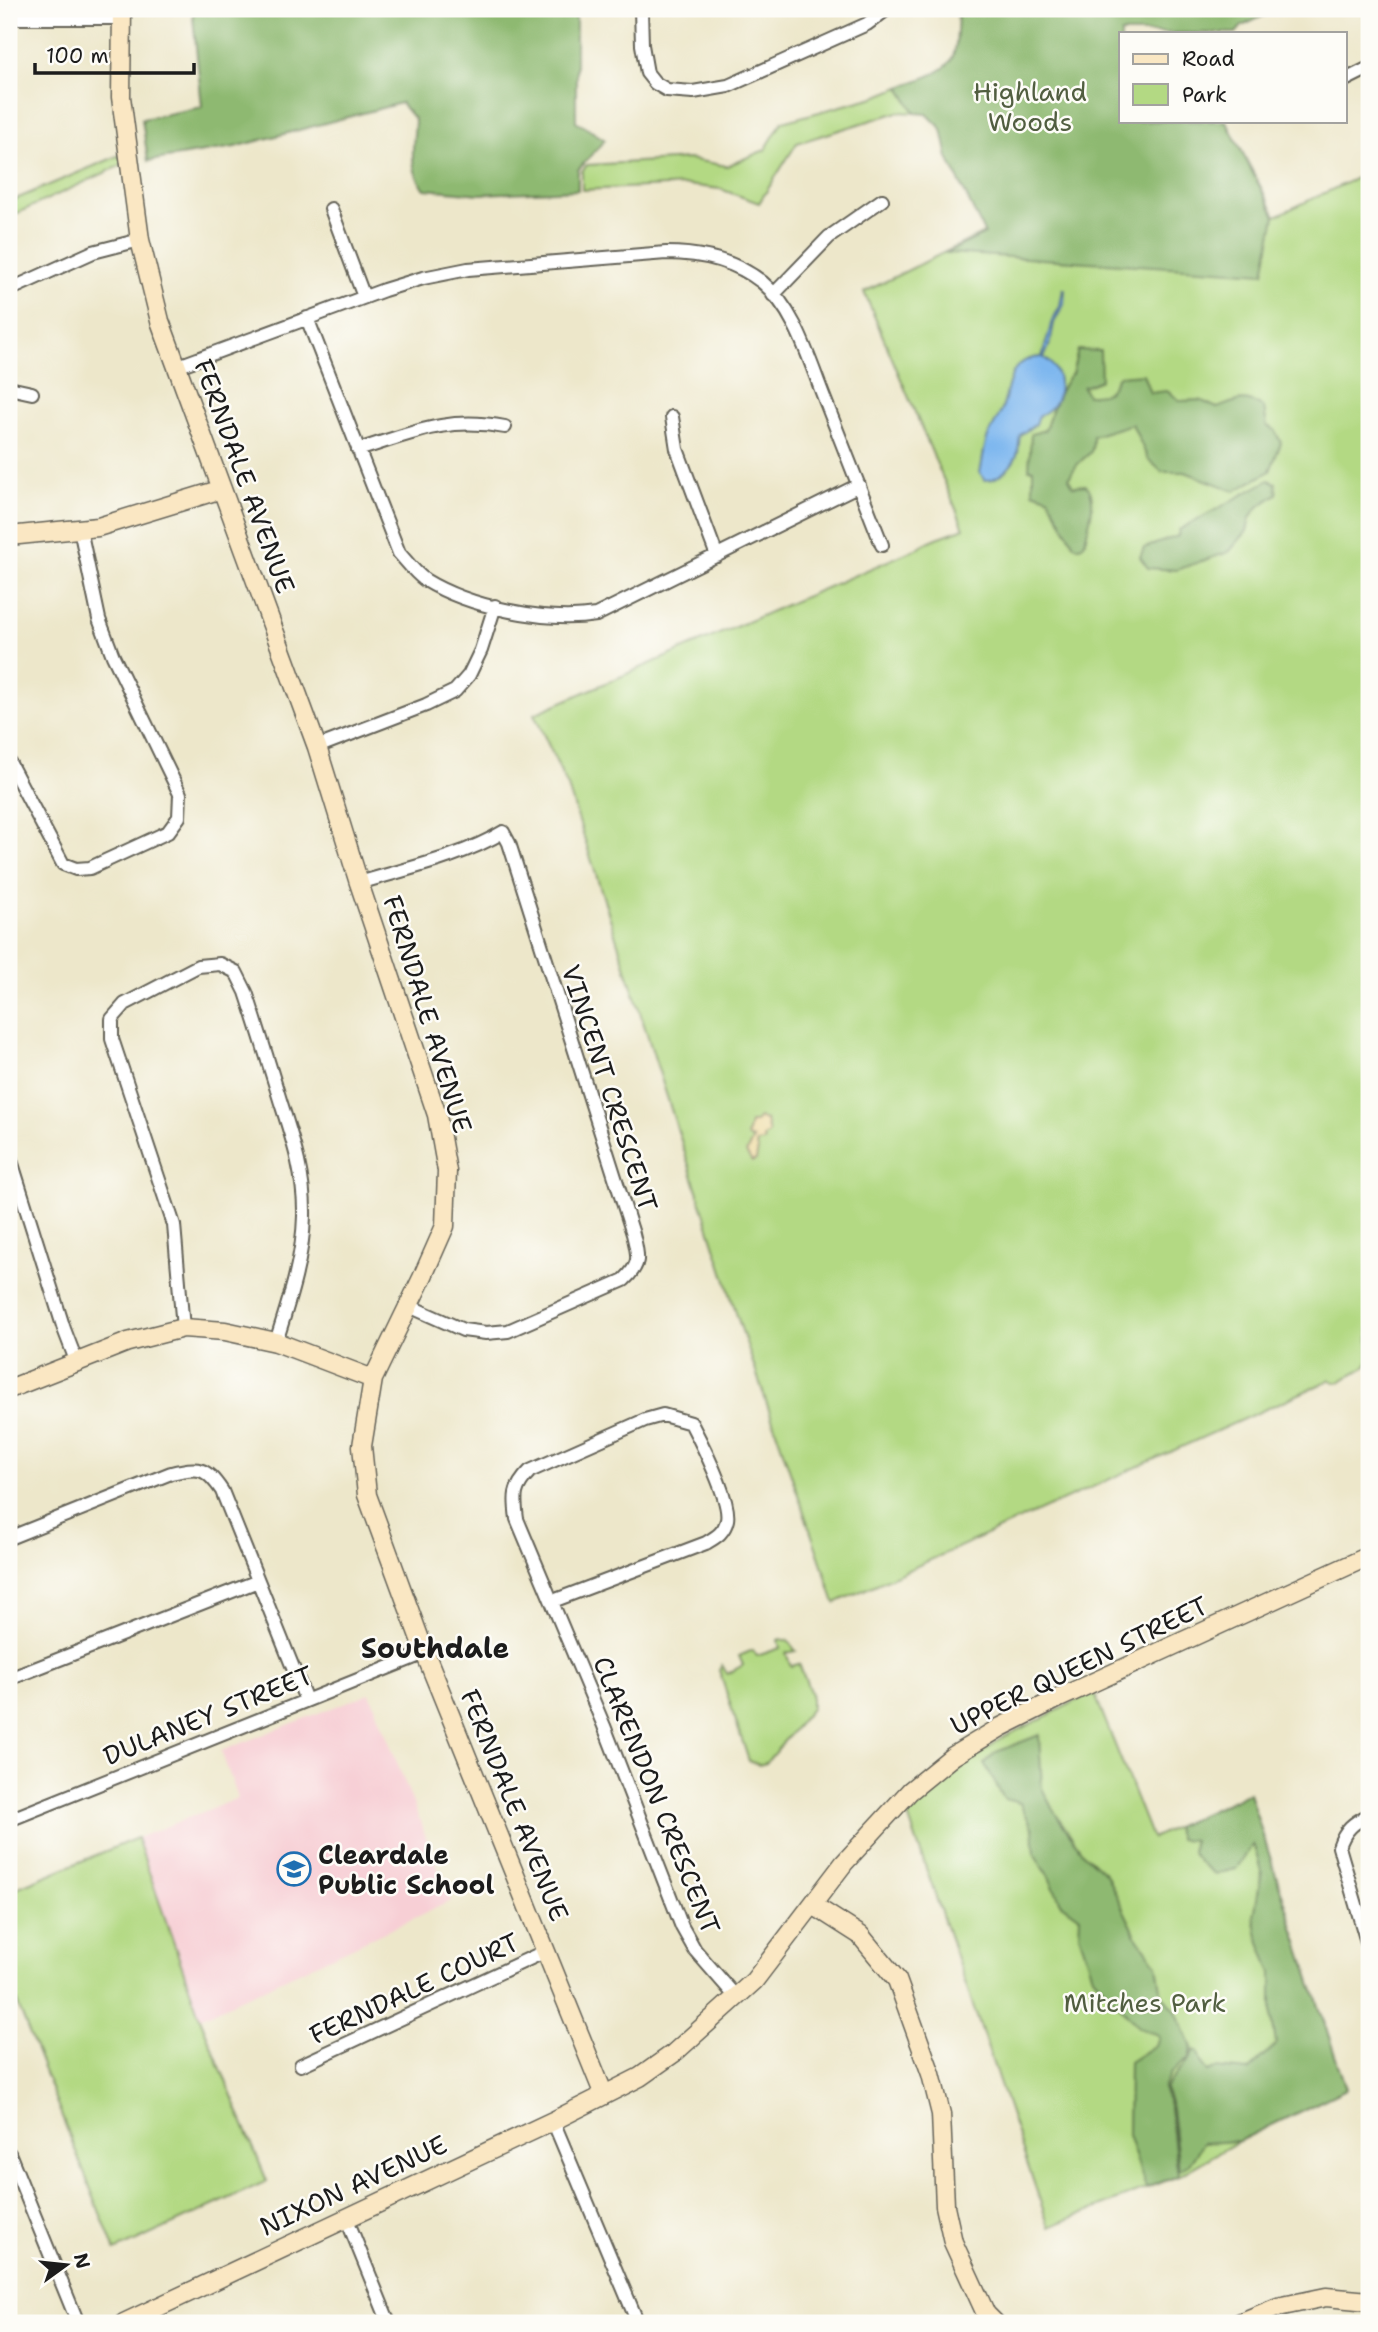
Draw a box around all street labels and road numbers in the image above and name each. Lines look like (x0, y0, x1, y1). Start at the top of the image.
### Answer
street label: FERNDALE AVENUE (186, 354, 304, 598)
street label: FERNDALE AVENUE (375, 891, 481, 1137)
street label: VINCENT CRESCENT (554, 960, 666, 1216)
street label: UPPER QUEEN STREET (944, 1587, 1214, 1743)
street label: CLARENDON CRESCENT (585, 1651, 729, 1939)
street label: DULANEY STREET (98, 1657, 318, 1773)
street label: FERNDALE AVENUE (453, 1684, 577, 1926)
street label: FERNDALE COURT (303, 1924, 525, 2052)
street label: NIXON AVENUE (254, 2126, 452, 2244)

